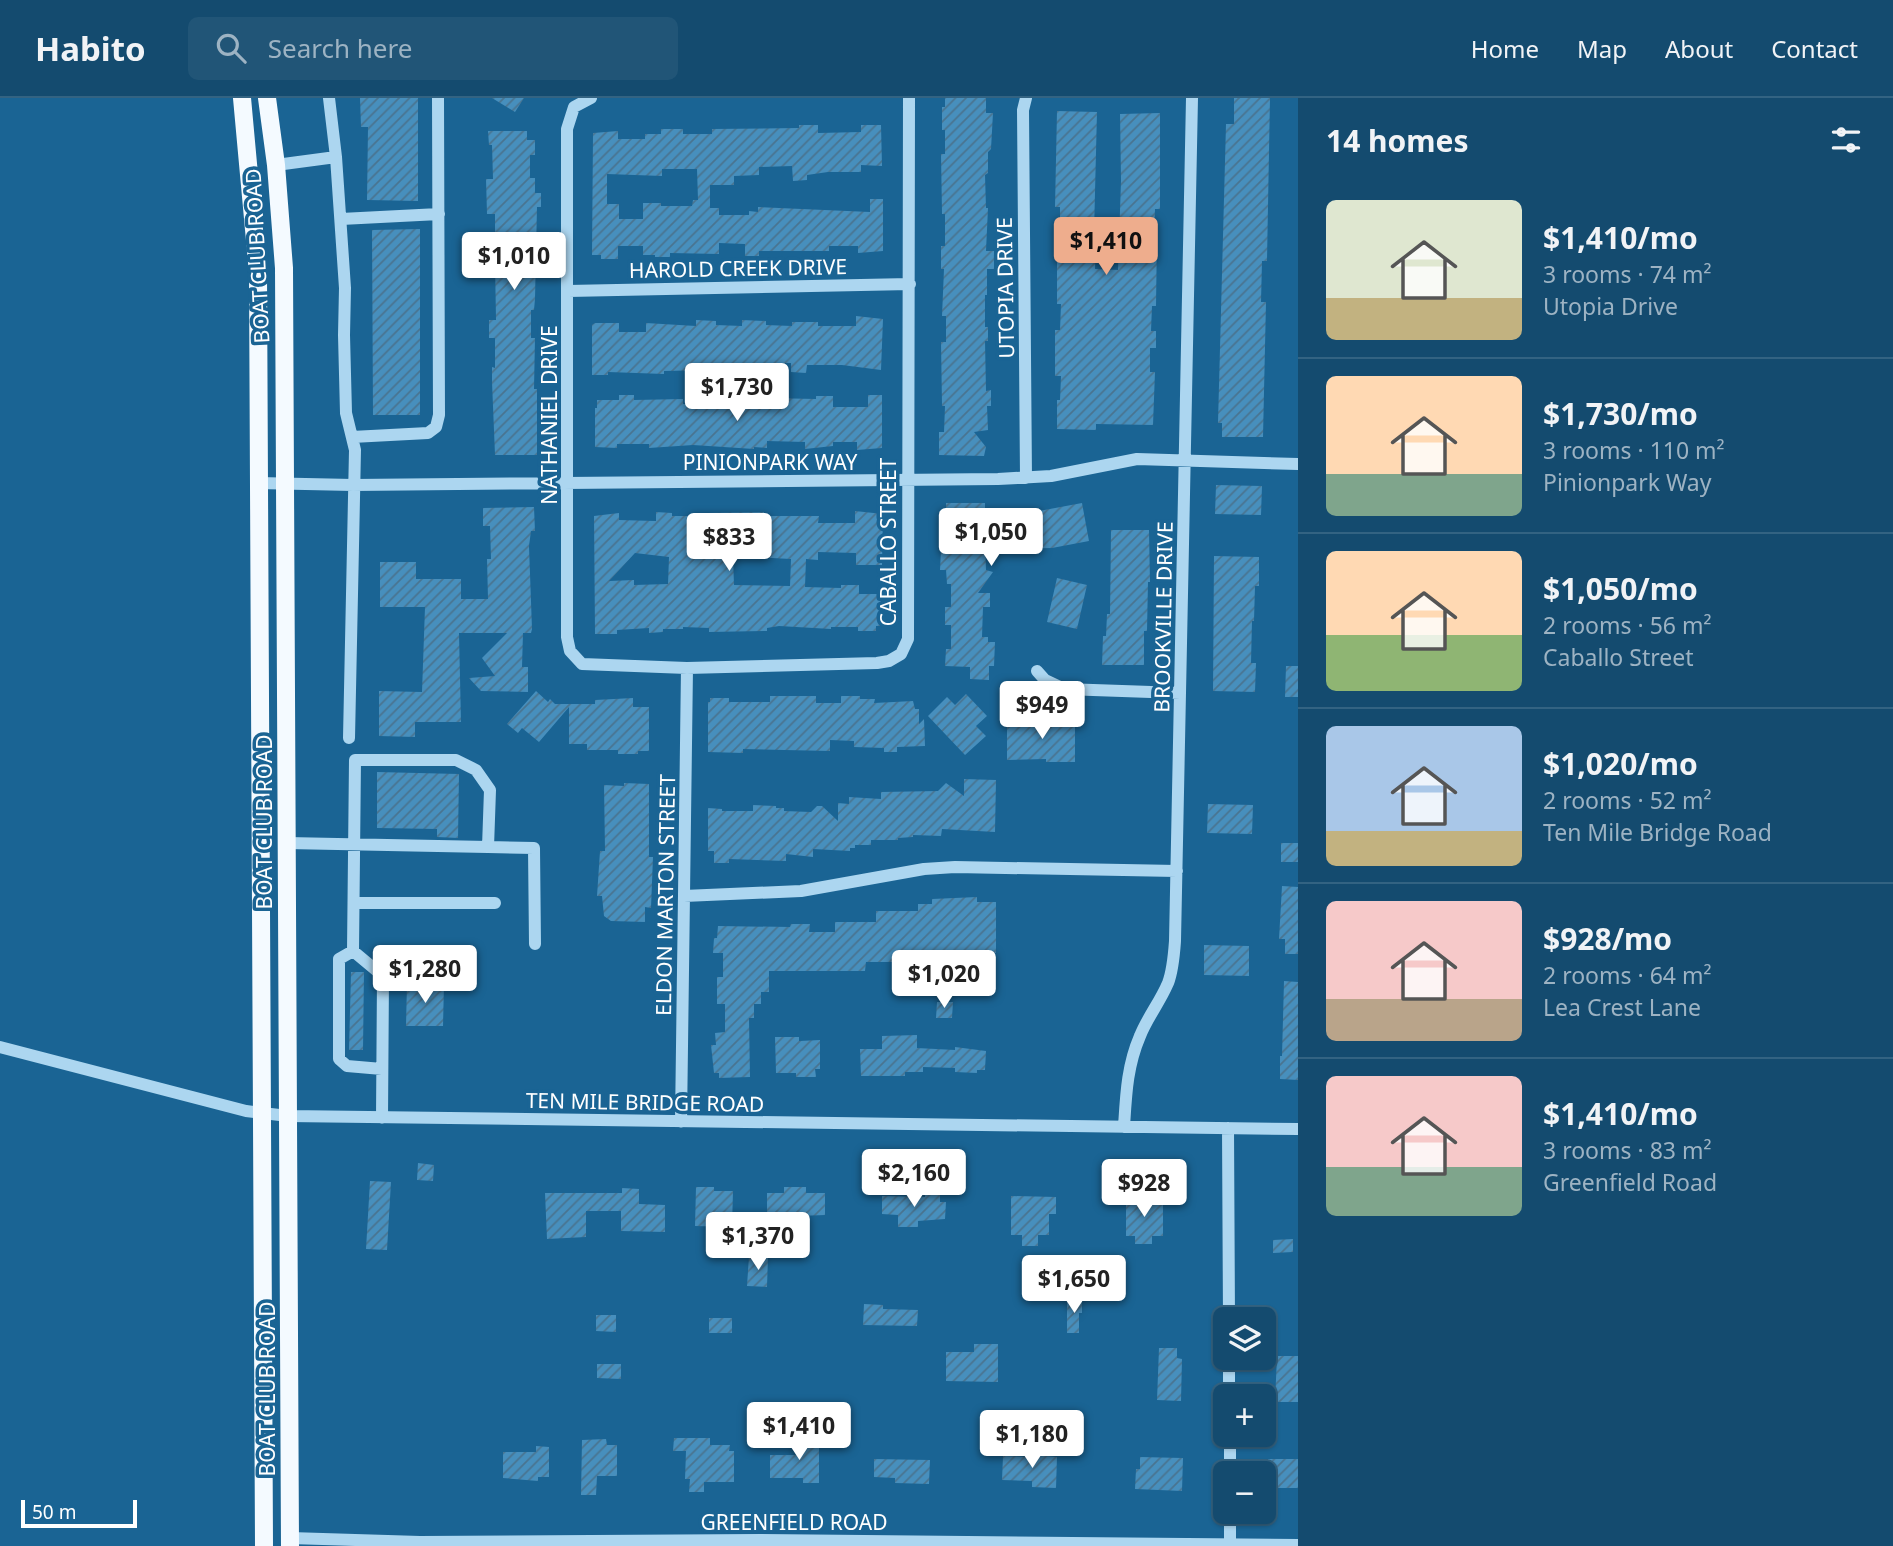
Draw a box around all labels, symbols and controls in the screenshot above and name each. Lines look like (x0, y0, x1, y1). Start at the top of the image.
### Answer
search box (188, 17, 678, 80)
text: Habito (35, 26, 146, 71)
icon: search (212, 29, 250, 67)
text: Search here (268, 30, 412, 66)
text: Home (1471, 32, 1539, 65)
text: Map (1577, 32, 1627, 65)
text: About (1665, 32, 1733, 65)
text: Contact (1771, 32, 1858, 65)
text: 14 homes (1326, 120, 1469, 161)
icon: filters (1827, 121, 1865, 159)
street label: BOAT CLUB ROAD (238, 168, 276, 344)
street label: UTOPIA DRIVE (990, 217, 1020, 359)
text: $1,410/mo (1543, 217, 1698, 258)
pin: $1,410 (1049, 218, 1163, 277)
text: $1,410 (1070, 224, 1142, 256)
icon: home (1382, 228, 1466, 312)
pin: $1,010 (457, 232, 571, 292)
text: $1,010 (478, 239, 550, 271)
street label: HAROLD CREEK DRIVE (629, 252, 847, 284)
text: 3 rooms · 74 m² (1543, 258, 1712, 290)
text: Utopia Drive (1543, 290, 1678, 322)
street label: NATHANIEL DRIVE (535, 325, 563, 505)
pin: $1,730 (680, 364, 794, 423)
text: $1,730 (701, 370, 773, 402)
text: $1,730/mo (1543, 393, 1698, 434)
icon: home (1382, 404, 1466, 488)
text: 3 rooms · 110 m² (1543, 434, 1725, 466)
street label: PINIONPARK WAY (683, 448, 857, 476)
street label: CABALLO STREET (874, 457, 902, 626)
text: Pinionpark Way (1543, 466, 1712, 498)
pin: $1,050 (934, 508, 1048, 568)
pin: $833 (688, 514, 770, 573)
text: $1,050 (955, 515, 1027, 547)
text: $833 (703, 520, 755, 552)
street label: BROOKVILLE DRIVE (1147, 521, 1179, 713)
text: $1,050/mo (1543, 568, 1698, 609)
icon: home (1382, 579, 1466, 663)
text: 2 rooms · 56 m² (1543, 609, 1712, 641)
text: Caballo Street (1543, 641, 1693, 673)
pin: $949 (1001, 682, 1083, 741)
text: $949 (1016, 688, 1068, 720)
street label: BOAT CLUB ROAD (250, 734, 278, 910)
text: $1,020/mo (1543, 743, 1698, 784)
icon: home (1382, 754, 1466, 838)
street label: ELDON MARTON STREET (649, 774, 681, 1016)
text: 2 rooms · 52 m² (1543, 784, 1712, 816)
text: Ten Mile Bridge Road (1543, 816, 1772, 848)
text: $928/mo (1543, 918, 1672, 959)
icon: home (1382, 929, 1466, 1013)
pin: $1,280 (368, 946, 482, 1005)
pin: $1,020 (887, 950, 1001, 1010)
text: $1,280 (389, 952, 461, 984)
text: $1,020 (908, 957, 980, 989)
text: 2 rooms · 64 m² (1543, 959, 1712, 991)
text: Lea Crest Lane (1543, 991, 1701, 1023)
street label: TEN MILE BRIDGE ROAD (526, 1086, 764, 1118)
text: $1,410/mo (1543, 1093, 1698, 1134)
icon: home (1382, 1104, 1466, 1188)
text: 3 rooms · 83 m² (1543, 1134, 1712, 1166)
pin: $2,160 (857, 1150, 971, 1209)
text: $2,160 (878, 1156, 950, 1188)
pin: $928 (1103, 1160, 1185, 1219)
text: $928 (1118, 1166, 1170, 1198)
text: Greenfield Road (1543, 1166, 1717, 1198)
pin: $1,370 (701, 1212, 815, 1272)
text: $1,370 (722, 1219, 794, 1251)
pin: $1,650 (1017, 1256, 1131, 1315)
text: $1,650 (1038, 1262, 1110, 1294)
street label: BOAT CLUB ROAD (253, 1301, 281, 1477)
map controls (1213, 1307, 1276, 1524)
button: layers (1213, 1307, 1276, 1370)
button: + (1213, 1384, 1276, 1447)
pin: $1,410 (742, 1402, 856, 1462)
text: $1,410 (763, 1409, 835, 1441)
pin: $1,180 (975, 1410, 1089, 1470)
text: $1,180 (996, 1417, 1068, 1449)
button: − (1213, 1461, 1276, 1524)
scale bar (21, 1497, 136, 1529)
text: 50 m (32, 1499, 76, 1525)
street label: GREENFIELD ROAD (701, 1508, 887, 1536)

